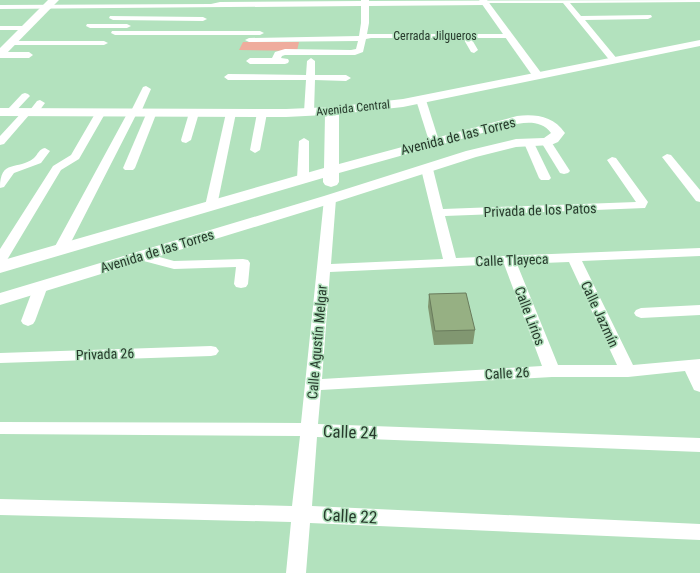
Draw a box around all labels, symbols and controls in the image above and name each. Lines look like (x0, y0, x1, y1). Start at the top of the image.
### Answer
street label: Cerrada Jilgueros (393, 29, 477, 43)
street label: Avenida Central (315, 97, 391, 119)
street label: Avenida de las Torres (399, 114, 517, 158)
street label: Privada de los Patos (483, 200, 597, 220)
street label: Avenida de las Torres (98, 226, 216, 276)
street label: Calle Tlayeca (475, 251, 549, 269)
street label: Calle Jazmín (578, 278, 622, 350)
street label: Calle Agustín Melgar (304, 284, 330, 400)
street label: Calle Lirios (511, 284, 549, 348)
street label: Privada 26 (75, 345, 135, 363)
street label: Calle 26 (484, 364, 530, 382)
street label: Calle 24 (323, 421, 377, 443)
street label: Calle 22 (322, 505, 378, 527)

